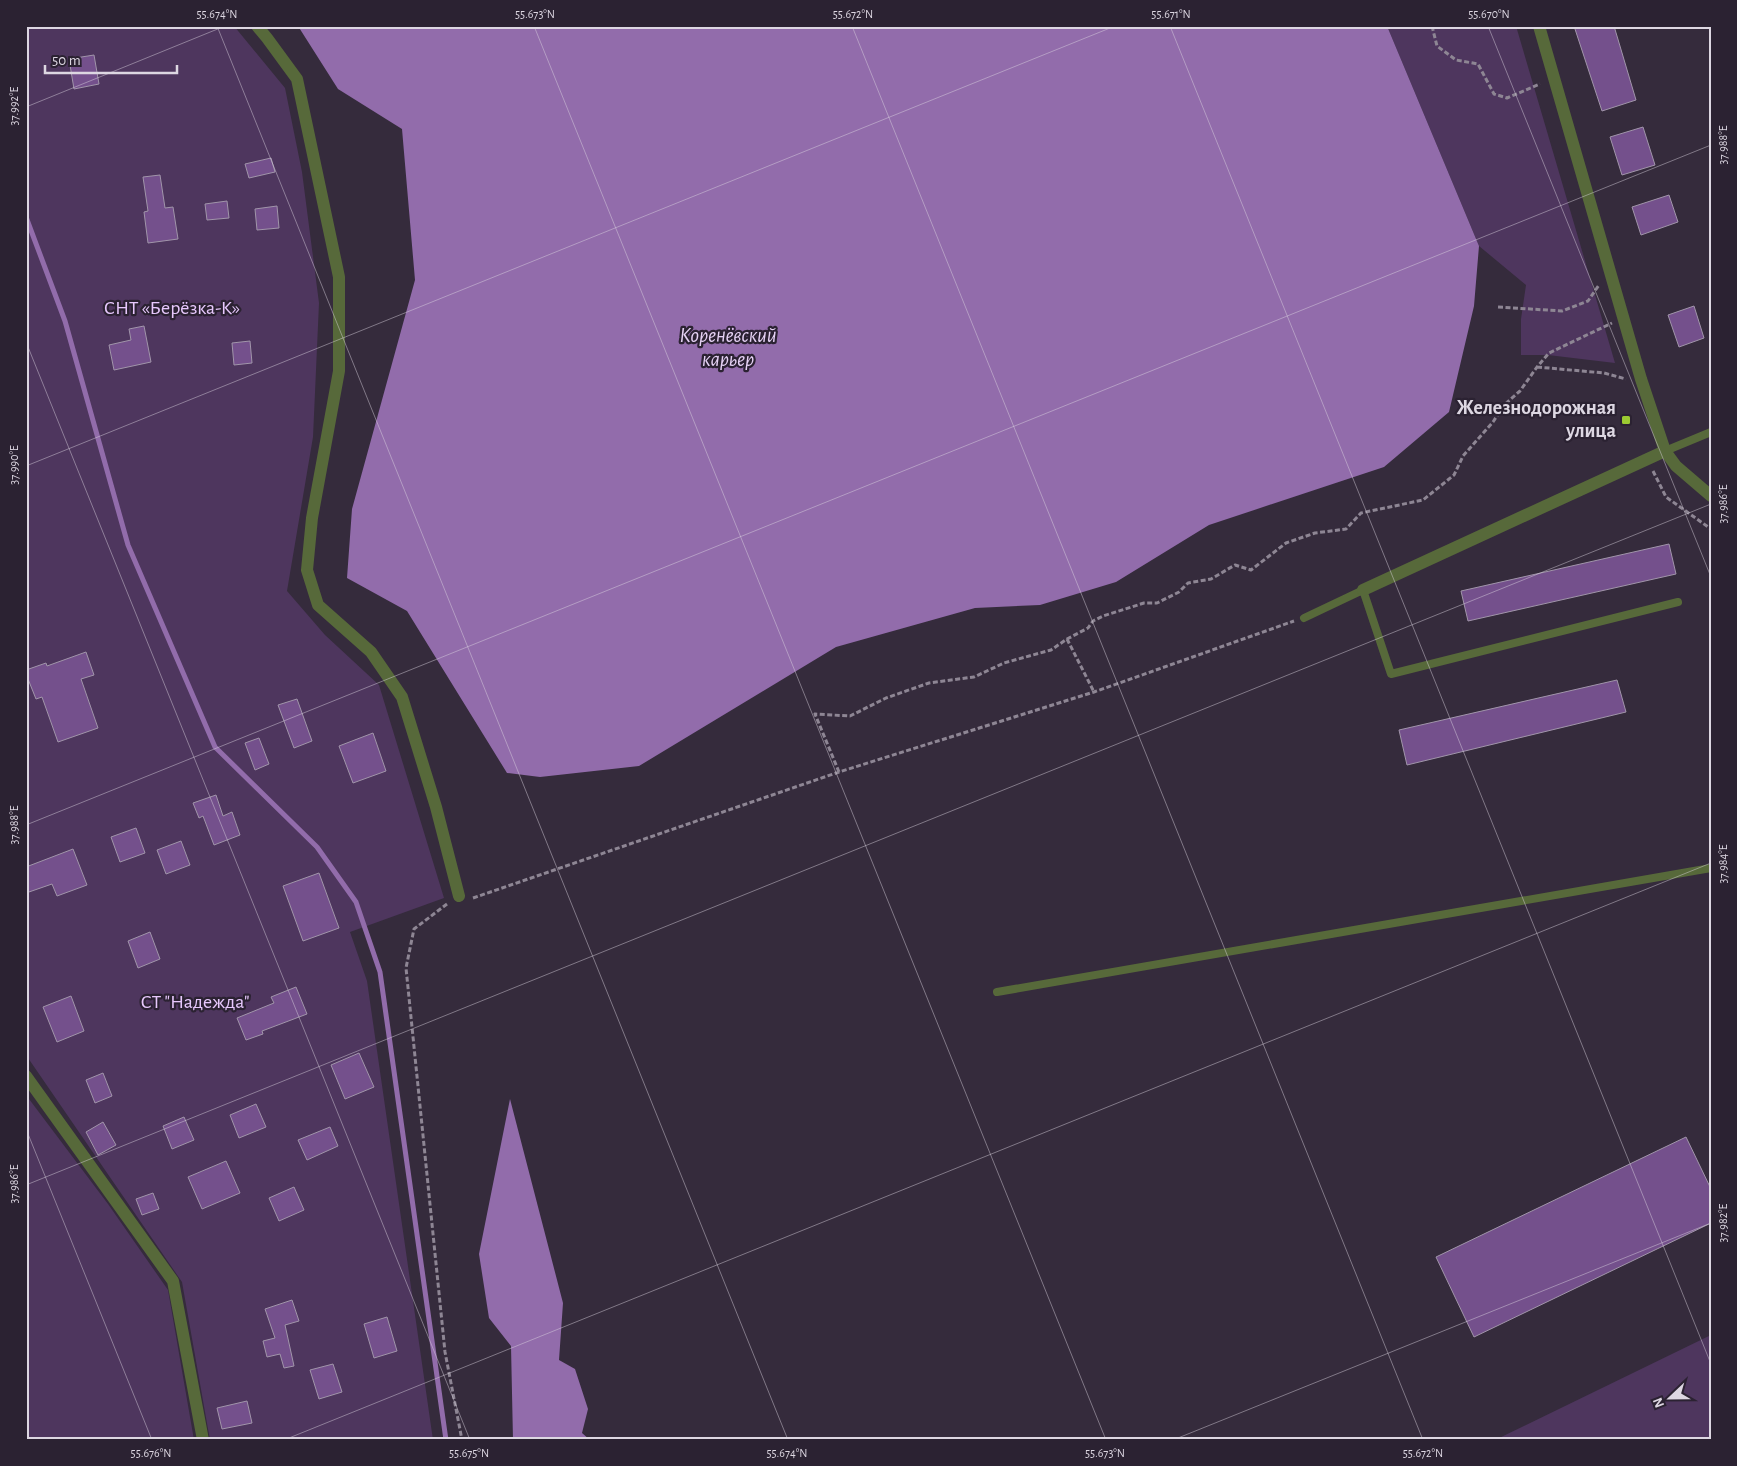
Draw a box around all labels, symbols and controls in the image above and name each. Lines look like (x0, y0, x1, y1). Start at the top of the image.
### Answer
text: 55.674°N (197, 8, 237, 20)
text: 55.673°N (515, 8, 555, 20)
text: 55.672°N (833, 8, 873, 20)
text: 55.671°N (1151, 8, 1191, 20)
text: 55.670°N (1468, 8, 1510, 20)
scale bar (45, 42, 178, 74)
text: 50 m (52, 53, 81, 68)
text: 37.992°E (8, 86, 20, 125)
text: 37.988°E (1717, 125, 1729, 165)
park label: СНТ «Берёзка-К» (104, 298, 240, 318)
water label: Коренёвский карьер (680, 325, 776, 371)
place label: Железнодорожная улица (1456, 398, 1617, 441)
marker: Железнодорожная улица (1620, 414, 1632, 426)
text: 37.990°E (8, 445, 20, 485)
text: 37.986°E (1717, 484, 1729, 523)
text: 37.988°E (8, 805, 20, 845)
text: 37.984°E (1717, 844, 1729, 884)
park label: СТ "Надежда" (141, 992, 250, 1012)
text: 37.986°E (8, 1164, 20, 1203)
text: 37.982°E (1717, 1203, 1729, 1242)
north arrow (1644, 1374, 1694, 1424)
text: N (1651, 1395, 1667, 1410)
text: 55.676°N (131, 1447, 171, 1459)
text: 55.675°N (449, 1447, 489, 1459)
text: 55.674°N (767, 1447, 807, 1459)
text: 55.673°N (1085, 1447, 1125, 1459)
text: 55.672°N (1403, 1447, 1443, 1459)

